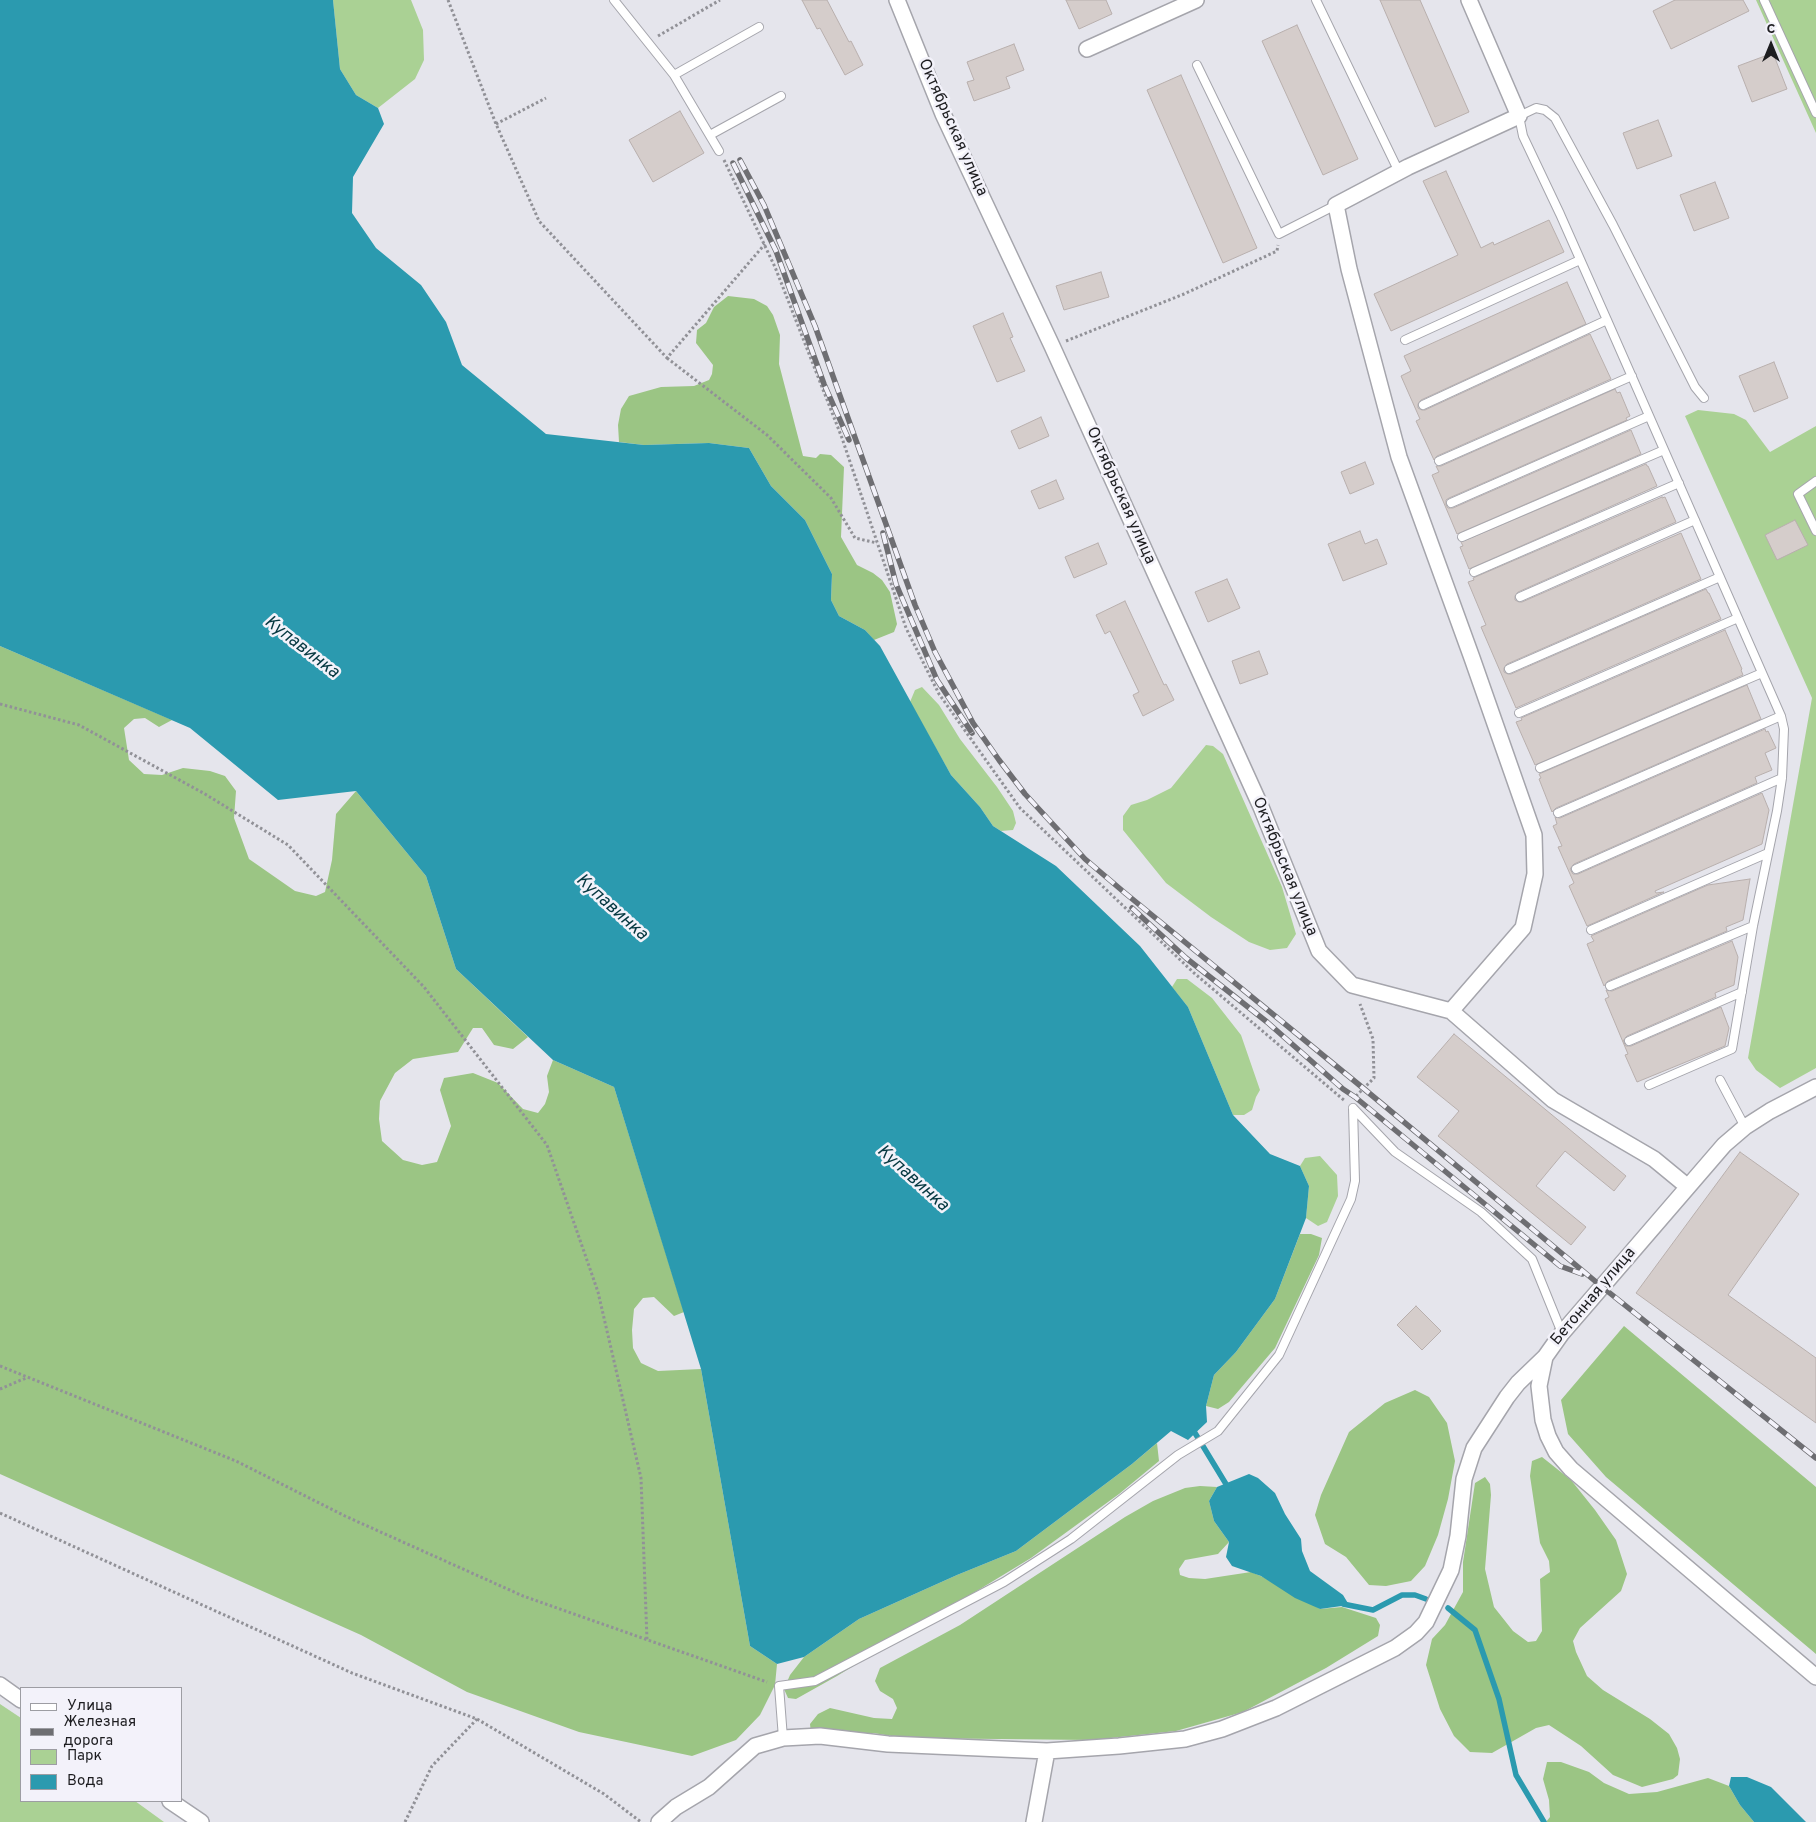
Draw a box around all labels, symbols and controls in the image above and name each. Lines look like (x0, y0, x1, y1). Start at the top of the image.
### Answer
north arrow (1746, 20, 1796, 70)
text: С (1767, 21, 1775, 38)
street label: Октябрьская улица (913, 56, 991, 200)
street label: Октябрьская улица (1081, 424, 1159, 568)
water label: Купавинка (259, 612, 343, 684)
street label: Октябрьская улица (1247, 795, 1321, 939)
water label: Купавинка (571, 870, 651, 946)
water label: Купавинка (872, 1141, 952, 1217)
street label: Бетонная улица (1547, 1244, 1641, 1350)
legend (20, 1687, 182, 1802)
text: Улица (67, 1697, 112, 1716)
text: Железная дорога (64, 1713, 136, 1751)
text: Парк (67, 1747, 102, 1766)
text: Вода (67, 1772, 103, 1791)

